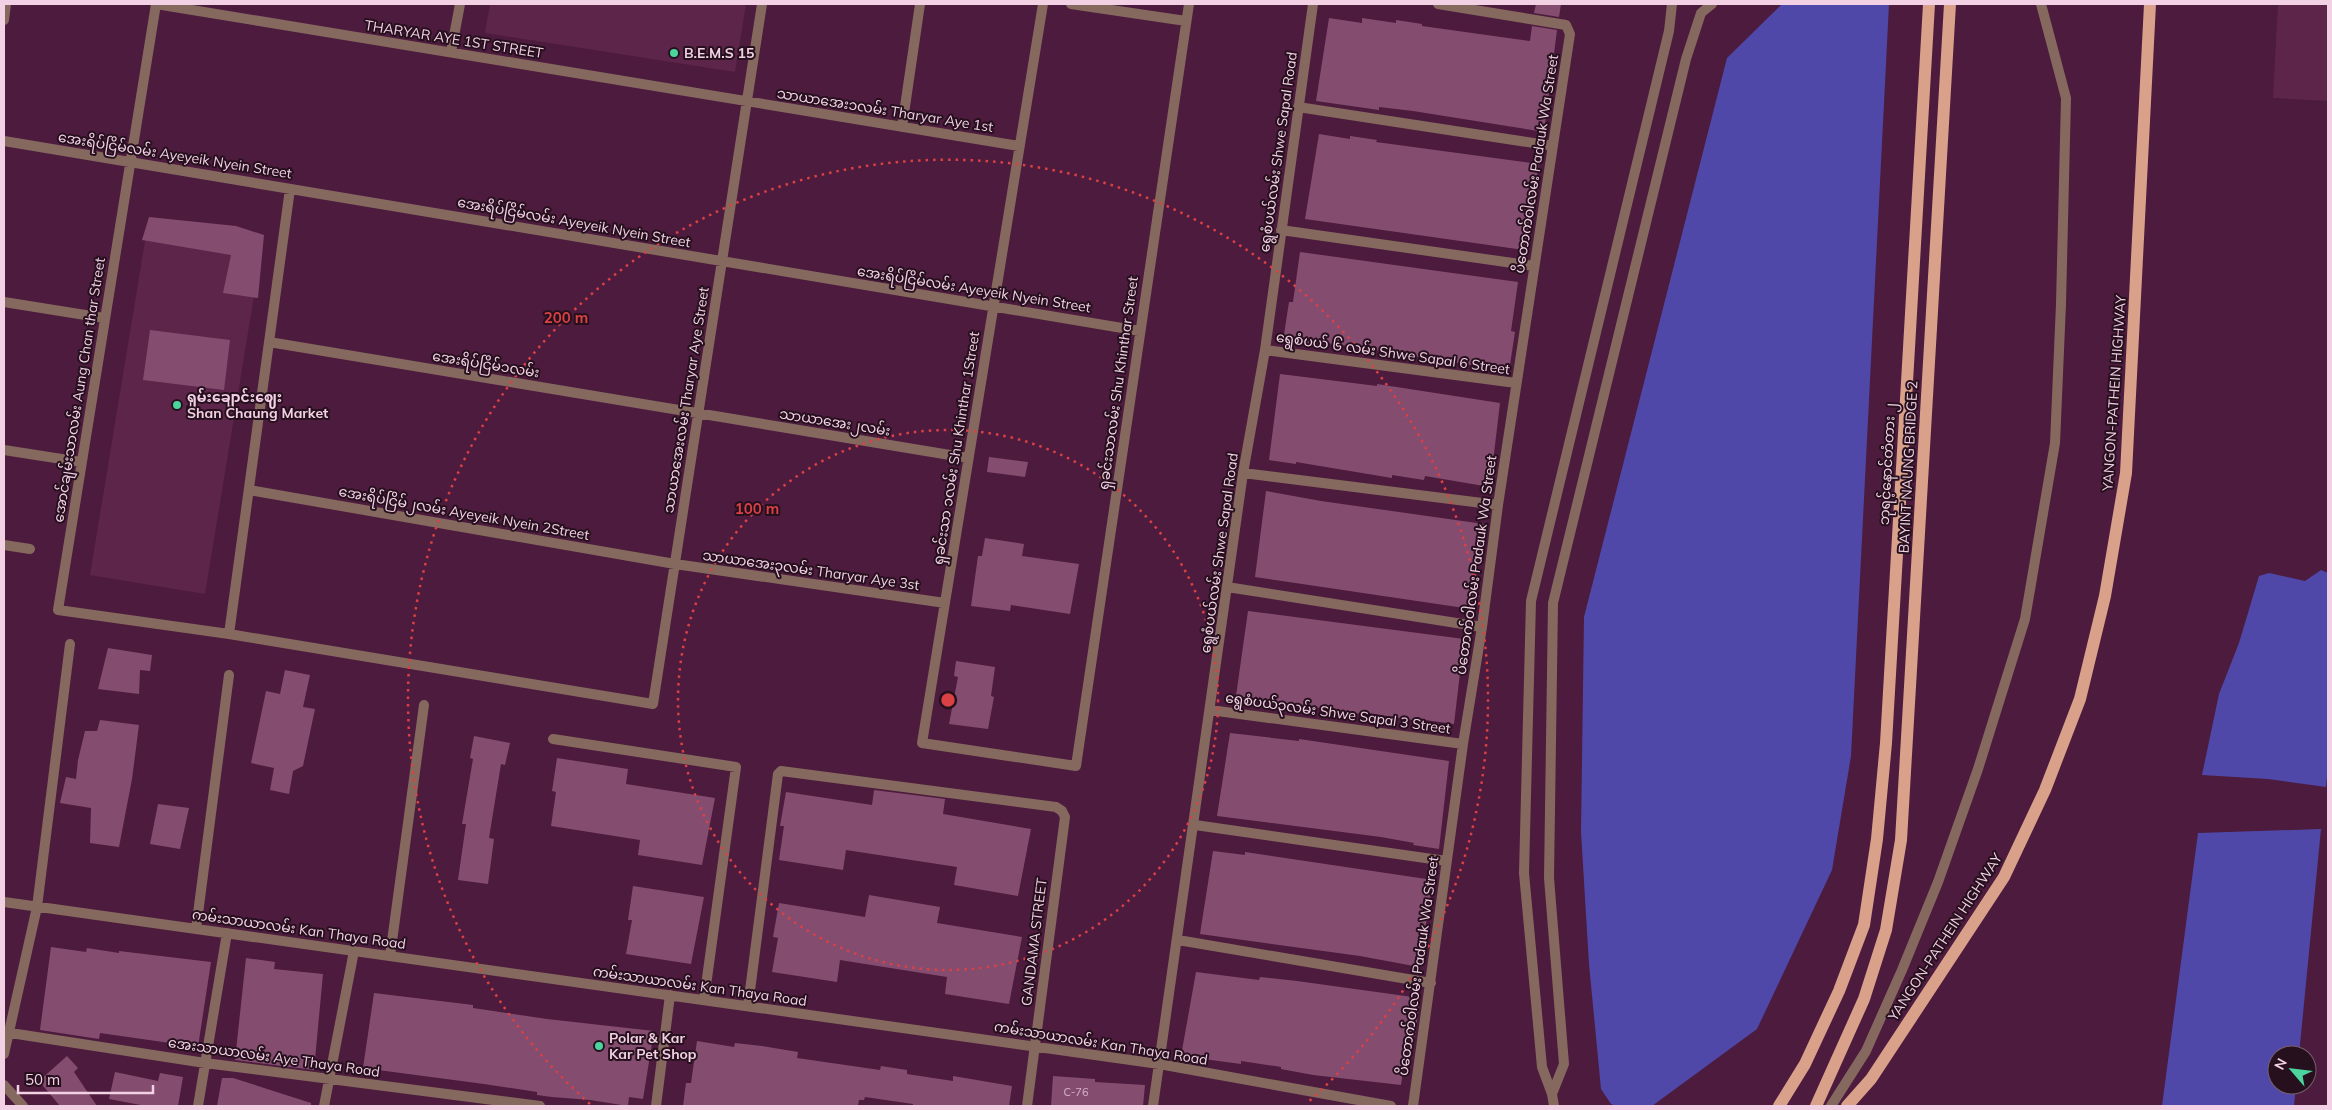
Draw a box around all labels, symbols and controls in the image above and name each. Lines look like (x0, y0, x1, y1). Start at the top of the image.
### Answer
street label: THARYAR AYE 1ST STREET (363, 16, 545, 62)
place label: B.E.M.S 15 (684, 44, 754, 62)
marker: B.E.M.S 15 (668, 47, 680, 59)
street label: ရွေစံပယ်လမ်း Shwe Sapal Road (1254, 51, 1304, 254)
street label: ပိတောက်ဝါလမ်း Padauk Wa Street (1509, 53, 1562, 275)
street label: သာယာအေး၁လမ်း Tharyar Aye 1st (776, 83, 995, 136)
street label: အေးရိပ်ငြိမ်လမ်း Ayeyeik Nyein Street (56, 127, 293, 185)
street label: အေးရိပ်ငြိမ်လမ်း Ayeyeik Nyein Street (456, 192, 692, 254)
street label: အောင်ချမ်းသာလမ်း Aung Chan thar Street (48, 256, 112, 524)
street label: အေးရိပ်ငြိမ်လမ်း Ayeyeik Nyein Street (855, 261, 1092, 319)
street label: ရှခင်းသာလမ်း Shu Khinthar Street (1093, 275, 1145, 491)
street label: သာယာအေးလမ်း Tharyar Aye Street (658, 285, 713, 514)
street label: YANGON-PATHEIN HIGHWAY (2098, 294, 2130, 493)
text: 200 m (544, 308, 588, 327)
street label: ရွေစံပယ် ၆ လမ်း Shwe Sapal 6 Street (1275, 327, 1511, 381)
street label: ရှခင်းသာ ၁လမ်း Shu Khinthar 1Street (928, 330, 986, 566)
street label: အေးရိပ်ငြိမ်၁လမ်း (431, 346, 541, 384)
street label: BAYINT NAUNG BRIDGE 2 (1894, 380, 1922, 554)
place label: ရှမ်းချောင်းဈေး Shan Chaung Market (187, 387, 329, 422)
marker: ရှမ်းချောင်းဈေး Shan Chaung Market (171, 399, 183, 411)
street label: ဘုရင့်နောင်တံတား ၂ (1874, 402, 1902, 526)
street label: သာယာအေး၂လမ်း (778, 403, 892, 443)
street label: ရွေစံပယ်လမ်း Shwe Sapal Road (1195, 452, 1245, 655)
street label: ပိတောက်ဝါလမ်း Padauk Wa Street (1451, 454, 1500, 676)
street label: အေးရိပ်ငြိမ်၂လမ်း Ayeyeik Nyein 2Street (337, 481, 591, 547)
text: 100 m (735, 499, 779, 518)
street label: သာယာအေး၃လမ်း Tharyar Aye 3st (701, 545, 921, 597)
street label: ရွေစံပယ်၃လမ်း Shwe Sapal 3 Street (1224, 687, 1452, 741)
centre of rings (939, 691, 957, 709)
street label: YANGON-PATHEIN HIGHWAY (1883, 849, 2006, 1025)
street label: ပိတောက်ဝါလမ်း Padauk Wa Street (1393, 855, 1442, 1077)
street label: GANDAMA STREET (1017, 876, 1051, 1007)
street label: ကမ်းသာယာလမ်း Kan Thaya Road (191, 904, 407, 953)
street label: ကမ်းသာယာလမ်း Kan Thaya Road (592, 961, 808, 1010)
street label: ကမ်းသာယာလမ်း Kan Thaya Road (993, 1016, 1209, 1069)
place label: Polar & Kar Kar Pet Shop (609, 1029, 697, 1063)
street label: အေးသာယာလမ်း Aye Thaya Road (167, 1032, 381, 1081)
marker: Polar & Kar Kar Pet Shop (593, 1040, 605, 1052)
north arrow (2267, 1045, 2317, 1095)
text: N (2270, 1055, 2291, 1073)
scale bar (18, 1062, 152, 1094)
text: 50 m (25, 1070, 60, 1089)
house number: C-76 (1063, 1085, 1089, 1099)

